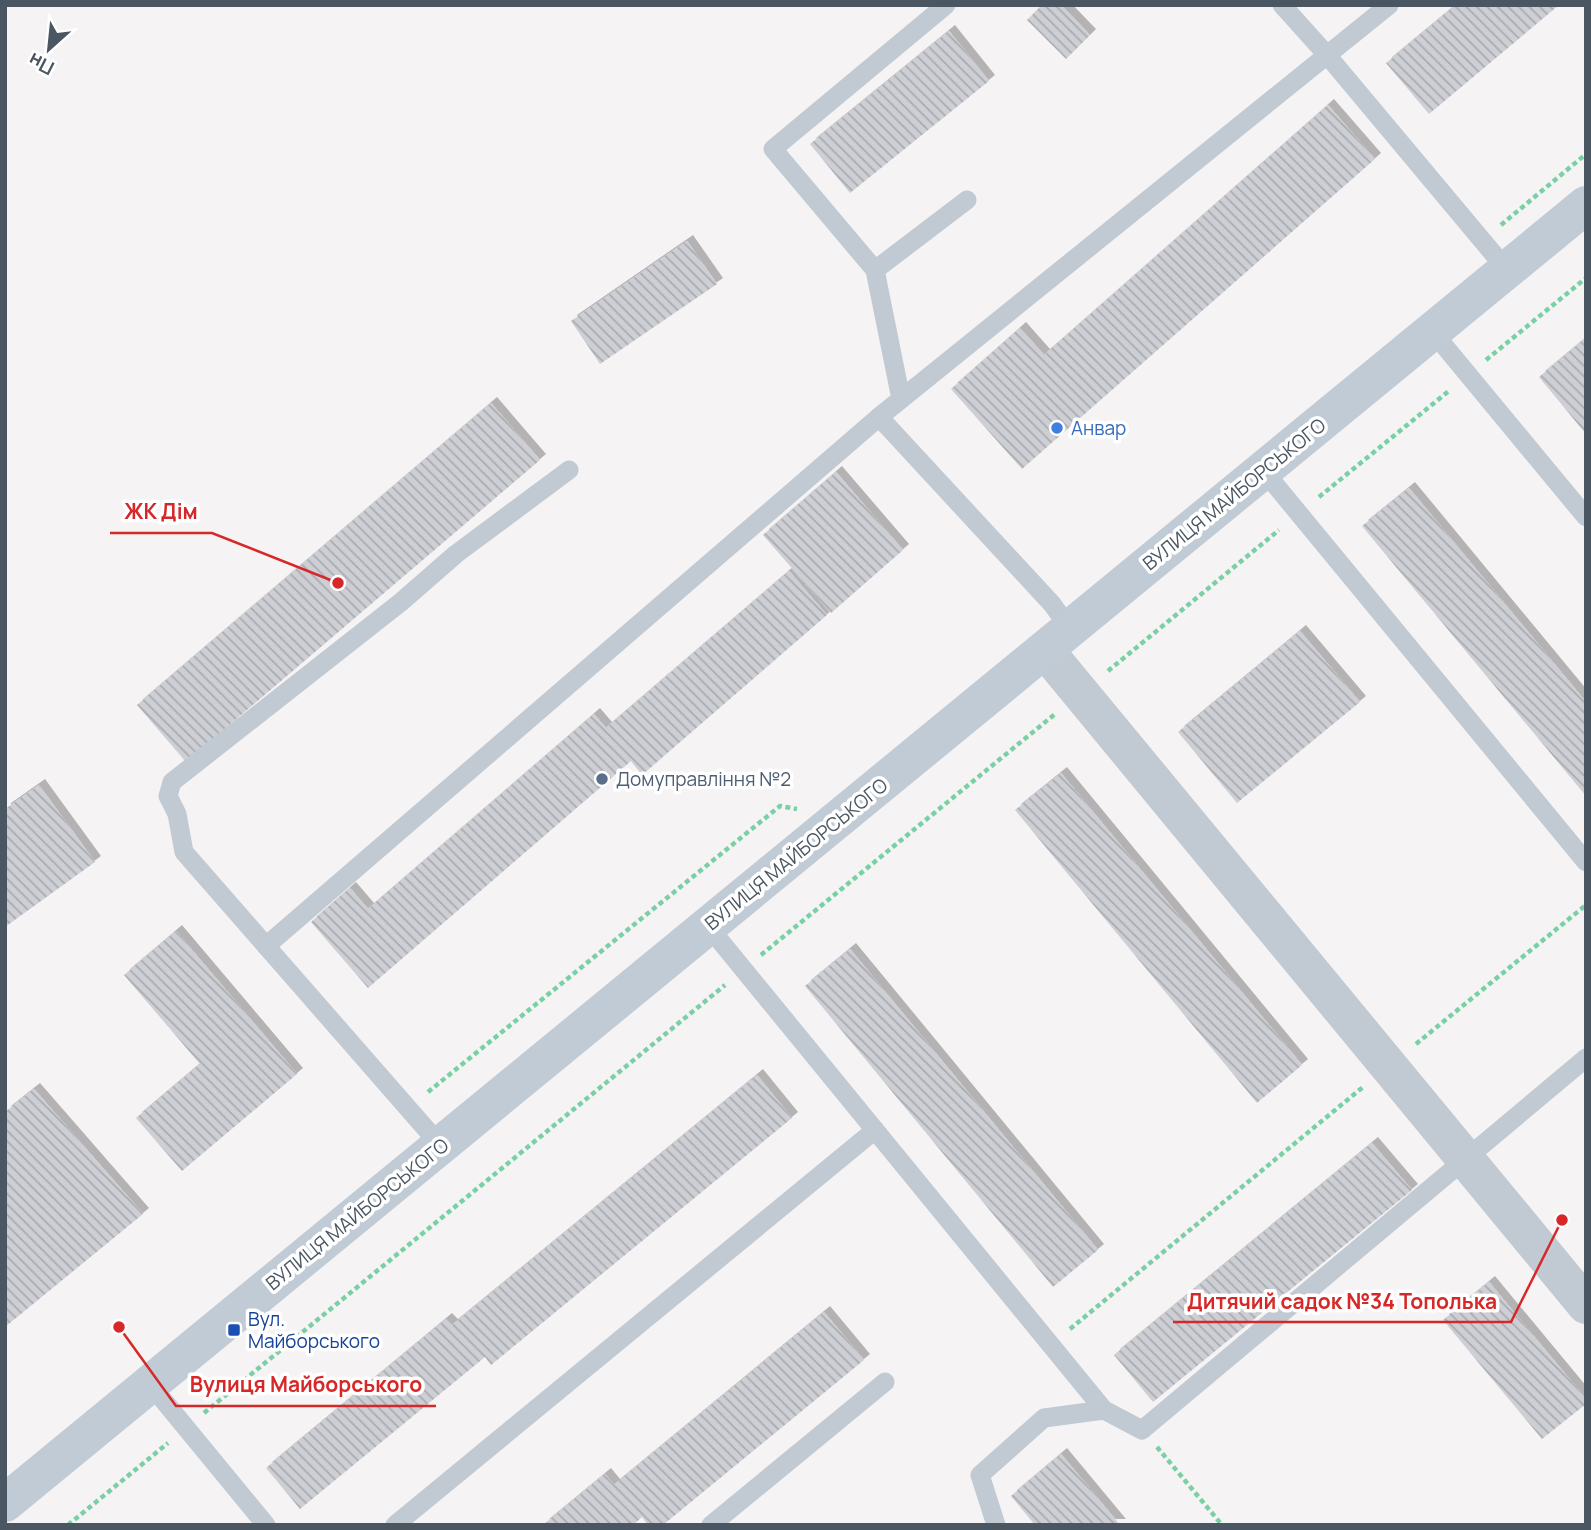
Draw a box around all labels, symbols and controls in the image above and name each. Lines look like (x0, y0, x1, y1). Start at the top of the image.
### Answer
north arrow (14, 14, 84, 84)
text: Пн (24, 47, 59, 82)
street label: ВУЛИЦЯ МАЙБОРСЬКОГО (1137, 412, 1331, 576)
place label: Анвар (1071, 415, 1126, 441)
marker: Анвар (1049, 420, 1065, 436)
callout: ЖК Дім (110, 491, 212, 533)
text: ЖК Дім (124, 497, 198, 525)
place label: Домуправління №2 (616, 766, 791, 792)
marker: Домуправління №2 (594, 771, 610, 787)
street label: ВУЛИЦЯ МАЙБОРСЬКОГО (699, 772, 893, 936)
street label: ВУЛИЦЯ МАЙБОРСЬКОГО (260, 1132, 454, 1296)
callout: Дитячий садок №34 Тополька (1173, 1280, 1511, 1322)
text: Дитячий садок №34 Тополька (1187, 1287, 1497, 1315)
place label: Вул. Майборського (248, 1306, 380, 1354)
marker: Вул. Майборського (226, 1322, 242, 1338)
callout: Вулиця Майборського (176, 1364, 436, 1406)
text: Вулиця Майборського (190, 1370, 422, 1398)

